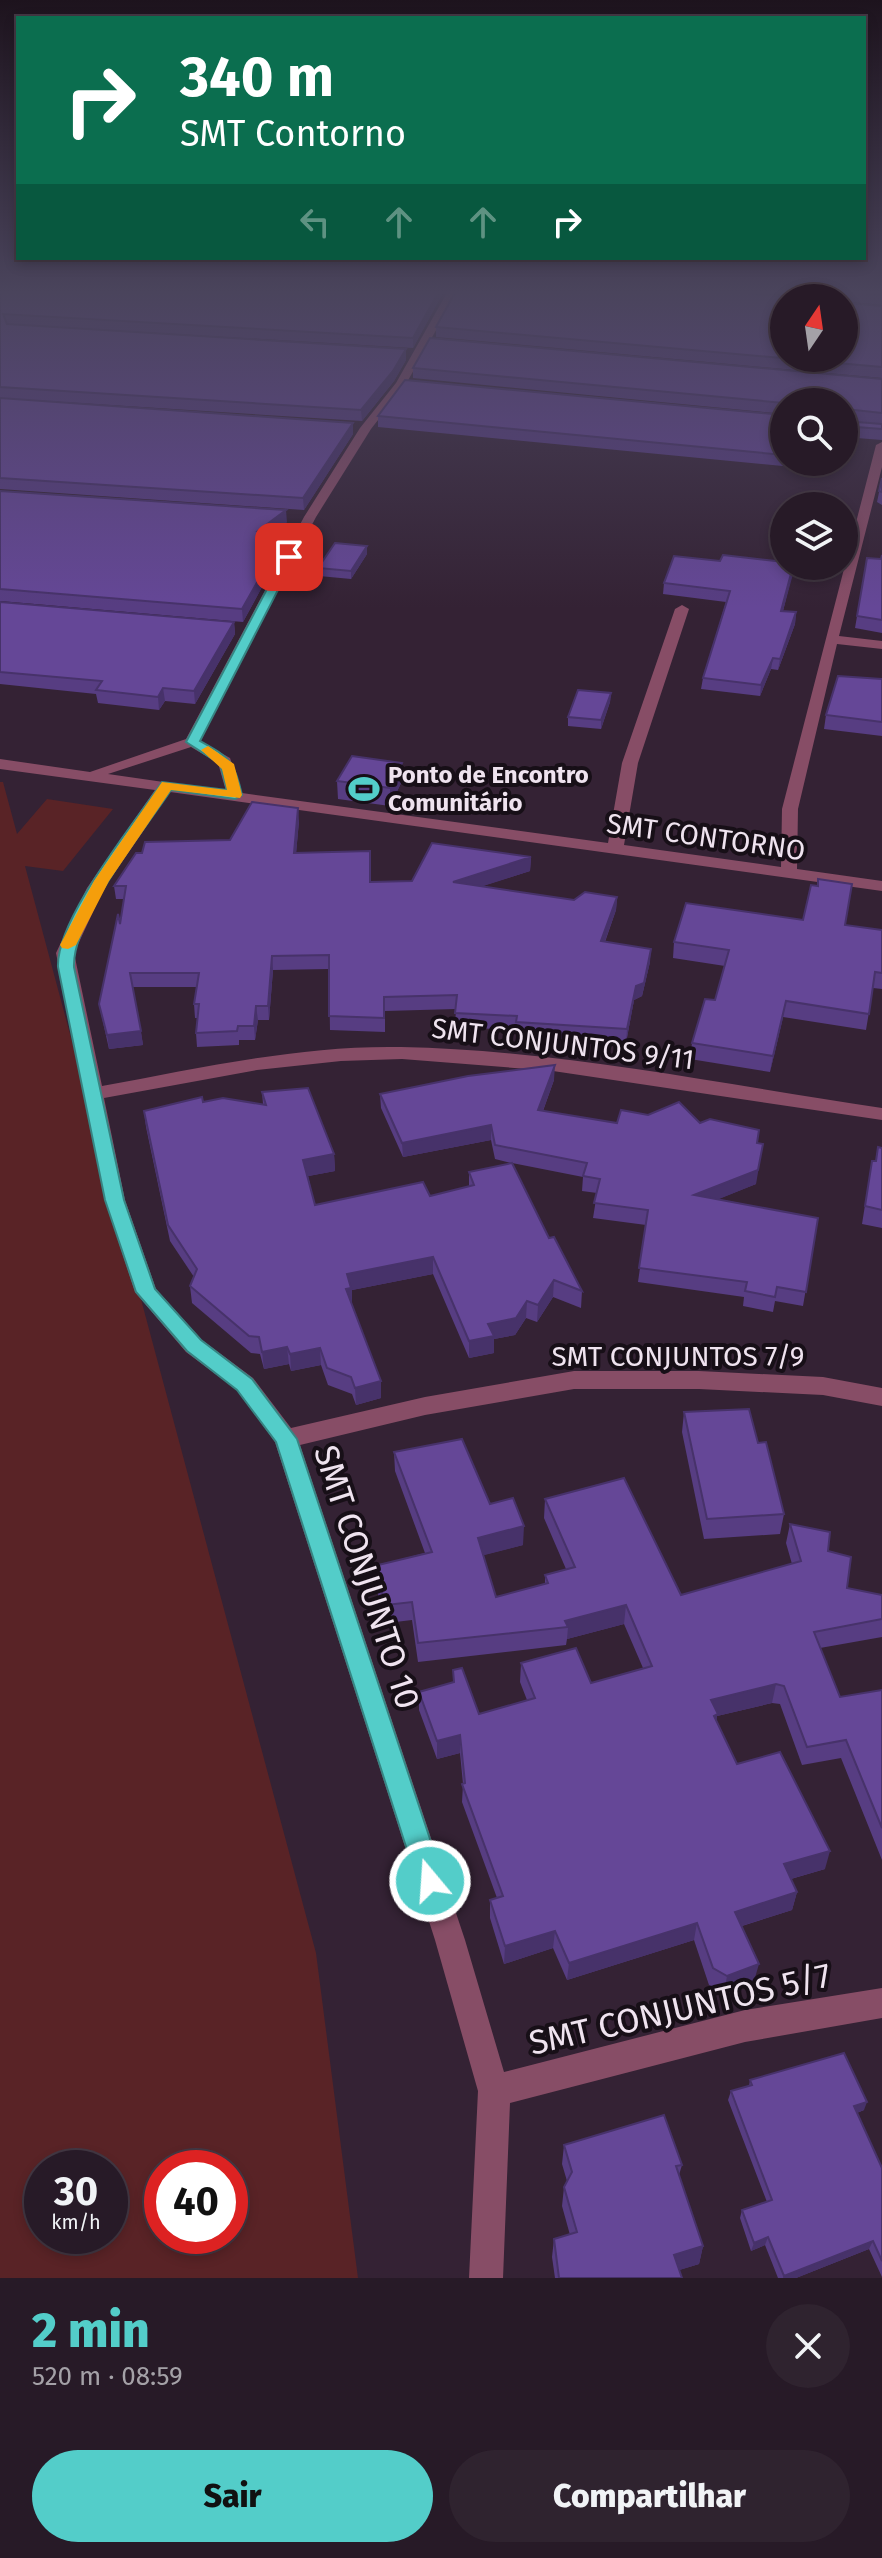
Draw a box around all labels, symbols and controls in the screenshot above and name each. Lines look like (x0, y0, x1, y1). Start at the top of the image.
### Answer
text: 340 m (180, 44, 334, 111)
icon: right (48, 48, 152, 152)
text: SMT Contorno (180, 112, 406, 156)
icon: left (293, 200, 337, 244)
icon: ahead (377, 200, 421, 244)
icon: ahead (461, 200, 505, 244)
icon: right (545, 200, 589, 244)
north arrow (770, 284, 858, 372)
map controls (770, 284, 858, 580)
button: search (770, 388, 858, 476)
button: layers (770, 492, 858, 580)
pin (255, 523, 323, 591)
icon: arrive (267, 535, 311, 579)
place label: Ponto de Encontro Comunitário (388, 761, 589, 817)
sports icon: Ponto de Encontro Comunitário (347, 772, 381, 806)
street label: SMT CONTORNO (605, 807, 807, 867)
street label: SMT CONJUNTOS 9/11 (430, 1012, 696, 1076)
street label: SMT CONJUNTOS 7/9 (551, 1340, 805, 1373)
street label: SMT CONJUNTO 10 (305, 1440, 429, 1714)
position arrow (388, 1839, 472, 1923)
street label: SMT CONJUNTOS 5/7 (525, 1954, 835, 2064)
speed limit sign: 40 (144, 2150, 248, 2254)
text: 30 (54, 2168, 98, 2216)
text: km/h (51, 2210, 101, 2234)
text: 2 min (32, 2302, 150, 2360)
button: close (766, 2304, 850, 2388)
text: 520 m · 08:59 (32, 2361, 183, 2392)
button: Sair (32, 2450, 433, 2542)
button: Compartilhar (449, 2450, 850, 2542)

